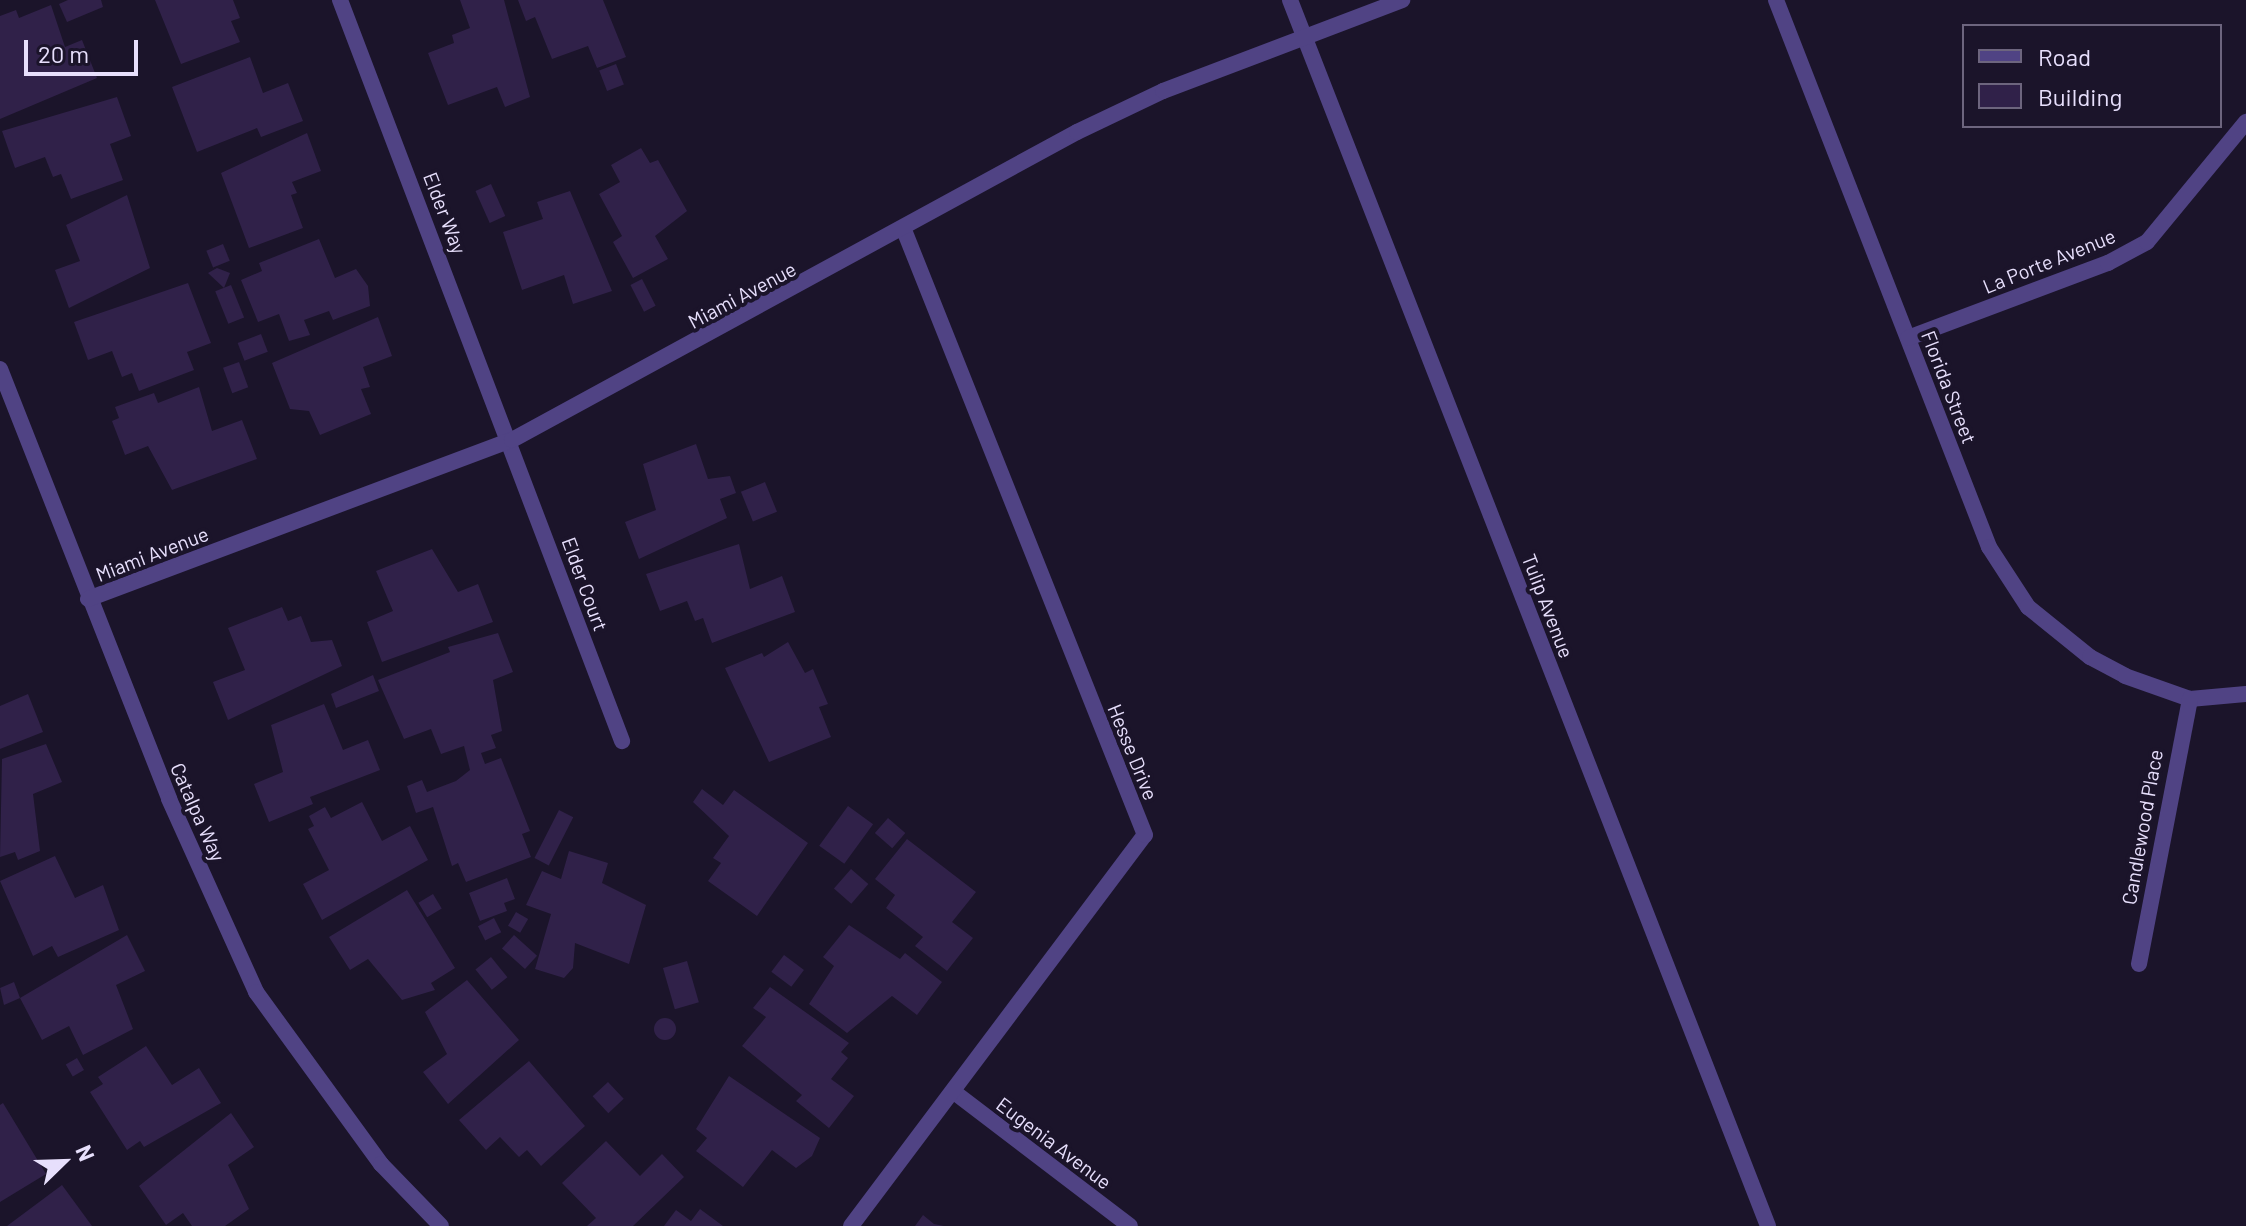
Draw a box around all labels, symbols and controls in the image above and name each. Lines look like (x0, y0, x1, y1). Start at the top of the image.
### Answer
scale bar (28, 24, 142, 74)
legend (1962, 24, 2222, 128)
text: 20 m (38, 39, 89, 68)
text: Road (2038, 42, 2091, 71)
text: Building (2038, 82, 2122, 111)
street label: Elder Way (418, 169, 472, 257)
street label: La Porte Avenue (1979, 224, 2119, 298)
street label: Miami Avenue (684, 257, 800, 333)
street label: Florida Street (1916, 327, 1982, 447)
street label: Miami Avenue (92, 522, 212, 586)
street label: Elder Court (557, 534, 613, 634)
street label: Tulip Avenue (1517, 551, 1579, 661)
street label: Hesse Drive (1103, 700, 1163, 804)
street label: Candlewood Place (2117, 747, 2167, 907)
street label: Catalpa Way (166, 759, 230, 865)
street label: Eugenia Avenue (992, 1092, 1116, 1194)
north arrow (24, 1122, 104, 1202)
text: N (71, 1141, 101, 1164)

